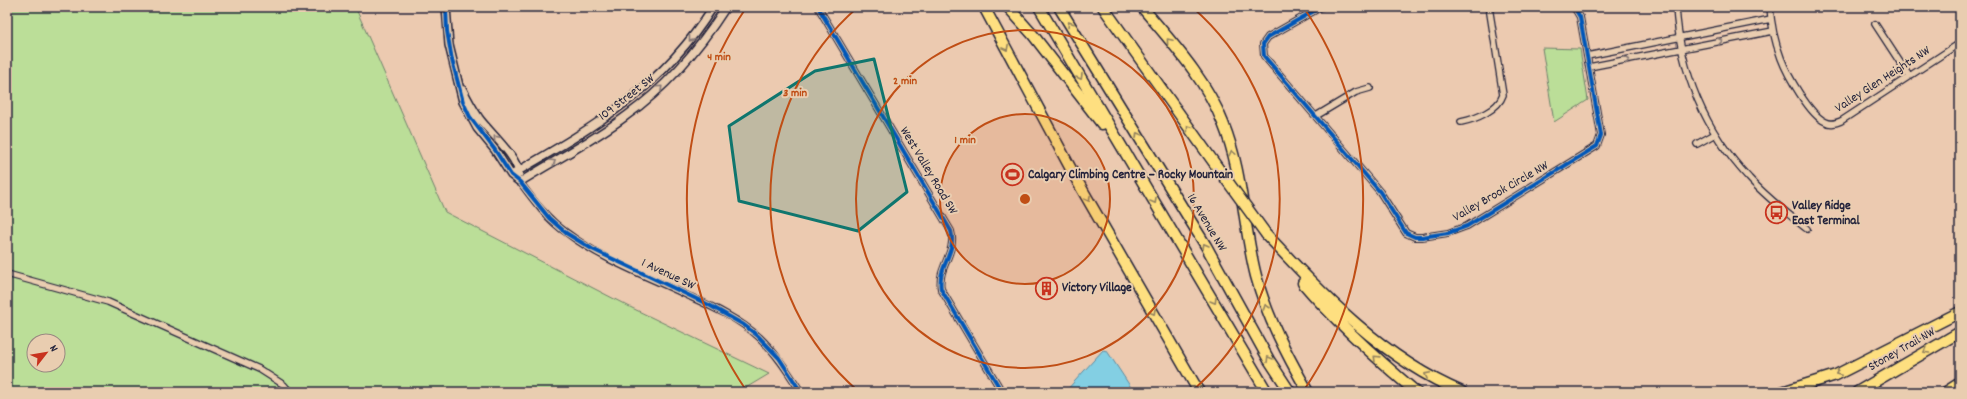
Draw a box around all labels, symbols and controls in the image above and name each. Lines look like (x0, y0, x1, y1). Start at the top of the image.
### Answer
one-way arrow (1067, 21, 1074, 28)
one-way arrow (689, 35, 696, 42)
one-way arrow (1167, 38, 1174, 45)
one-way arrow (1717, 38, 1723, 46)
street label: Valley Glen Heights NW (1832, 42, 1935, 118)
one-way arrow (1001, 44, 1008, 51)
text: 4 min (707, 49, 731, 66)
one-way arrow (1624, 56, 1631, 64)
street label: 109 Street SW (595, 70, 660, 126)
text: 2 min (893, 73, 917, 90)
one-way arrow (1076, 73, 1083, 80)
one-way arrow (655, 85, 663, 93)
text: 3 min (783, 85, 807, 102)
street label: West Valley Road SW (894, 123, 962, 219)
one-way arrow (1187, 125, 1194, 132)
text: 1 min (954, 132, 976, 149)
one-way arrow (1135, 132, 1142, 139)
one-way arrow (494, 135, 501, 143)
one-way arrow (1229, 149, 1237, 156)
street label: Valley Brook Circle NW (1450, 157, 1553, 227)
one-way arrow (549, 159, 556, 166)
sports icon: Calgary Climbing Centre – Rocky Mountain (999, 162, 1025, 188)
place label: Calgary Climbing Centre – Rocky Mountain (1028, 166, 1233, 185)
street label: 16 Avenue NW (1181, 190, 1231, 256)
centre of rings (1018, 192, 1032, 206)
one-way arrow (1083, 195, 1090, 202)
one-way arrow (1149, 197, 1156, 204)
place label: Valley Ridge East Terminal (1792, 197, 1860, 231)
bus stop icon: Valley Ridge East Terminal (1764, 200, 1790, 226)
one-way arrow (1203, 243, 1210, 250)
street label: 1 Avenue SW (638, 254, 699, 296)
building icon: Victory Village (1034, 275, 1060, 301)
place label: Victory Village (1062, 279, 1132, 298)
one-way arrow (1209, 297, 1216, 304)
one-way arrow (1263, 303, 1271, 310)
one-way arrow (1149, 307, 1156, 315)
street label: Stoney Trail NW (1865, 323, 1940, 377)
north arrow (26, 333, 66, 373)
text: N (45, 342, 61, 356)
one-way arrow (1923, 346, 1930, 353)
one-way arrow (1373, 355, 1381, 362)
one-way arrow (1266, 356, 1274, 363)
one-way arrow (1835, 368, 1842, 376)
one-way arrow (1424, 373, 1431, 380)

